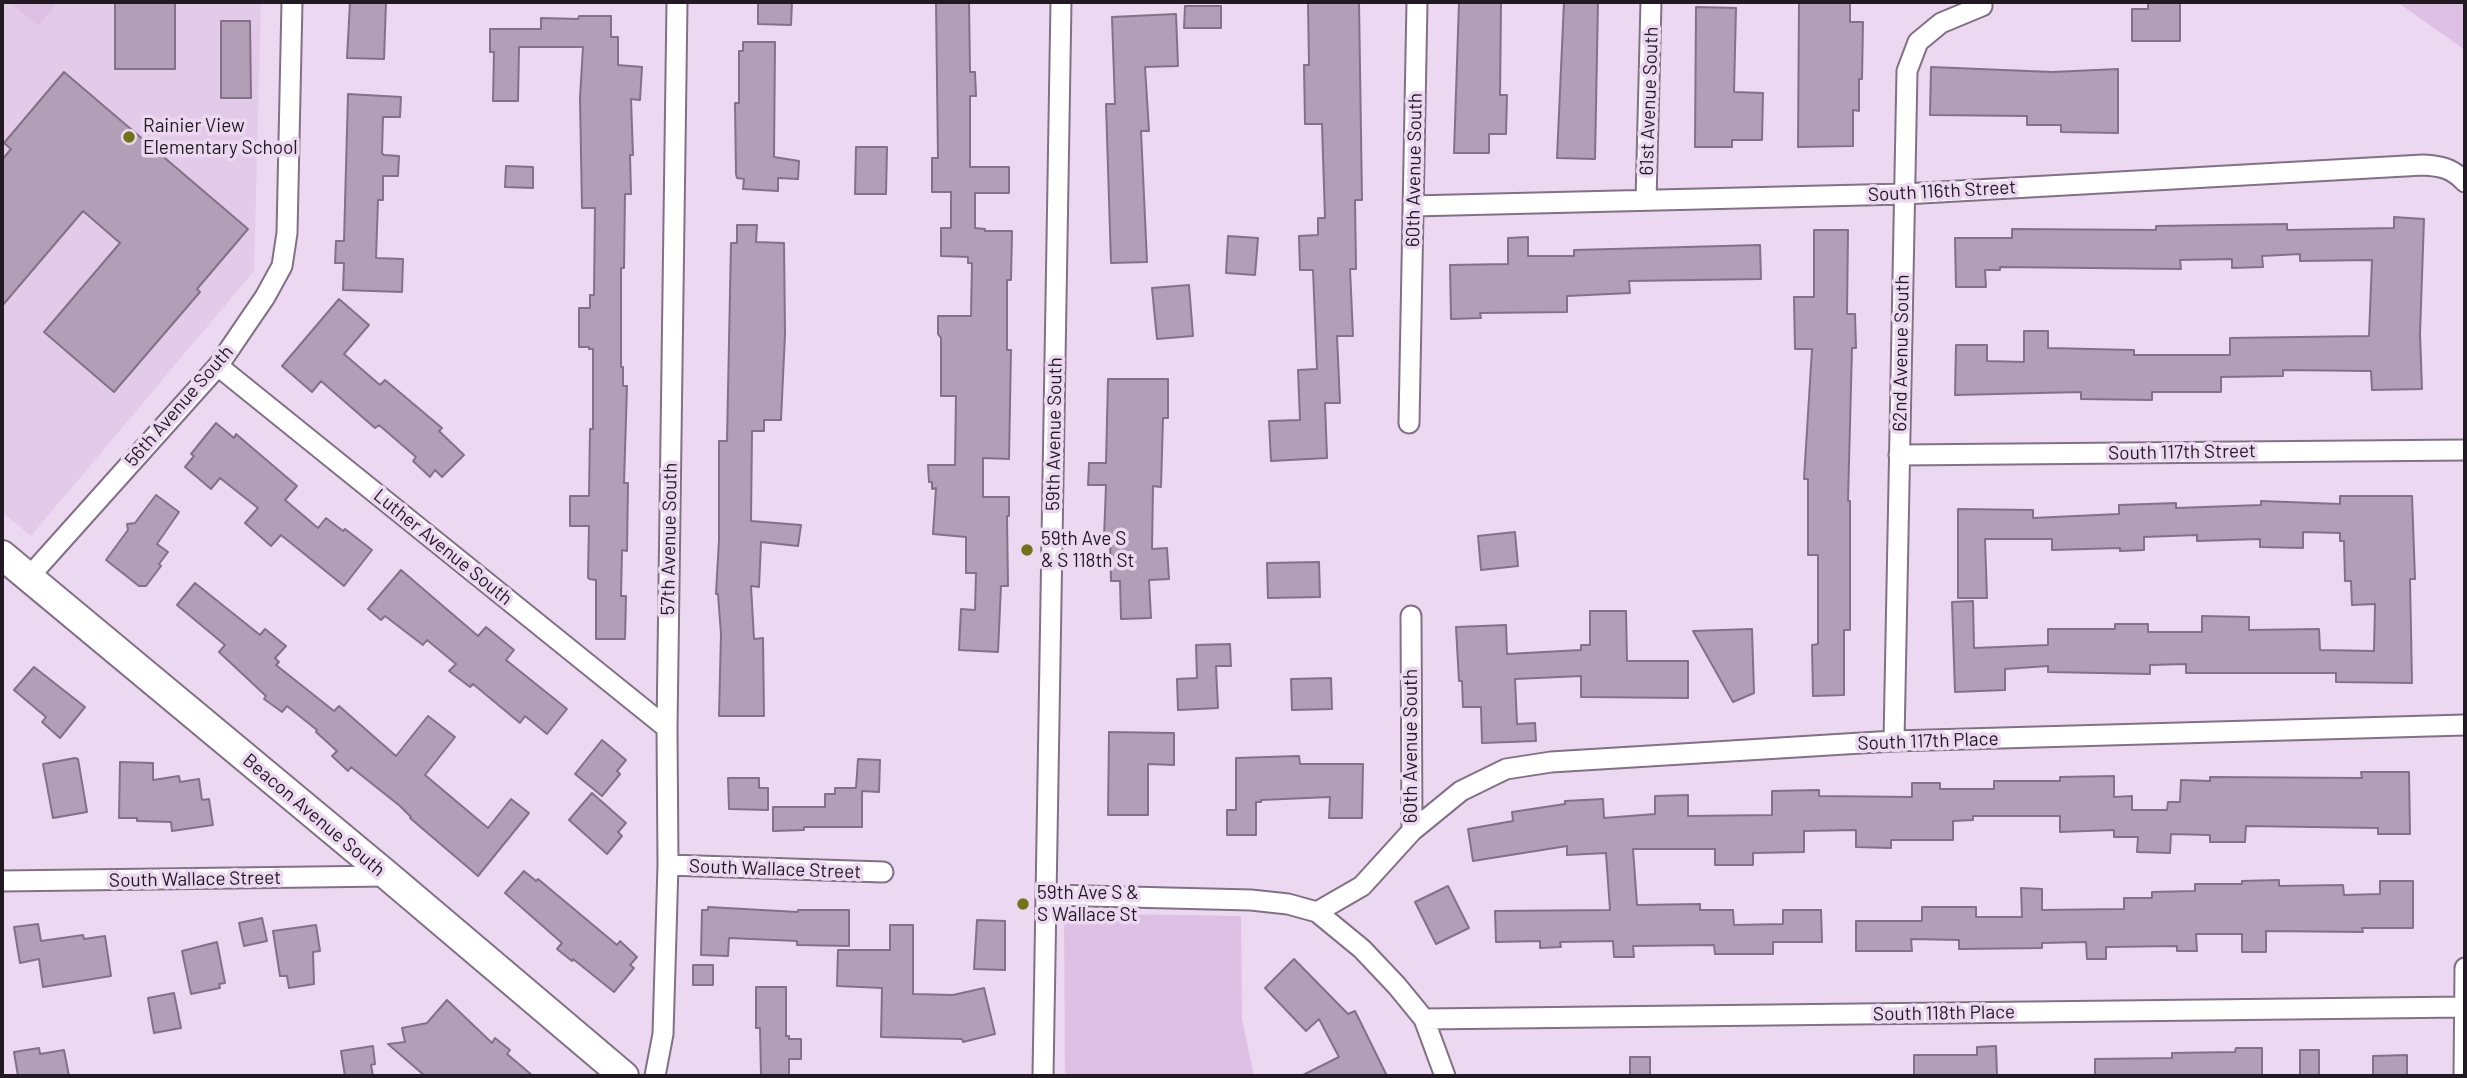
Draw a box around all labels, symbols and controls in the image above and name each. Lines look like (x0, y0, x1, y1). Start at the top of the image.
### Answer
street label: 61st Avenue South (1635, 26, 1663, 176)
street label: 60th Avenue South (1401, 93, 1427, 247)
place label: Rainier View Elementary School (143, 115, 298, 159)
marker: Rainier View Elementary School (121, 129, 137, 145)
street label: South 116th Street (1867, 176, 2017, 206)
street label: 62nd Avenue South (1888, 274, 1914, 432)
street label: 56th Avenue South (120, 341, 238, 471)
street label: 59th Avenue South (1041, 357, 1067, 511)
street label: South 117th Street (2108, 439, 2256, 465)
street label: 57th Avenue South (656, 462, 682, 616)
street label: Luther Avenue South (369, 484, 517, 610)
place label: 59th Ave S & S 118th St (1041, 528, 1134, 572)
marker: 59th Ave S & S 118th St (1019, 542, 1035, 558)
street label: 60th Avenue South (1400, 669, 1422, 823)
street label: South 117th Place (1857, 727, 1999, 755)
street label: Beacon Avenue South (238, 749, 390, 881)
street label: South Wallace Street (689, 855, 861, 883)
street label: South Wallace Street (109, 866, 281, 892)
place label: 59th Ave S & S Wallace St (1037, 882, 1139, 926)
marker: 59th Ave S & S Wallace St (1015, 896, 1031, 912)
street label: South 118th Place (1873, 1000, 2015, 1026)

